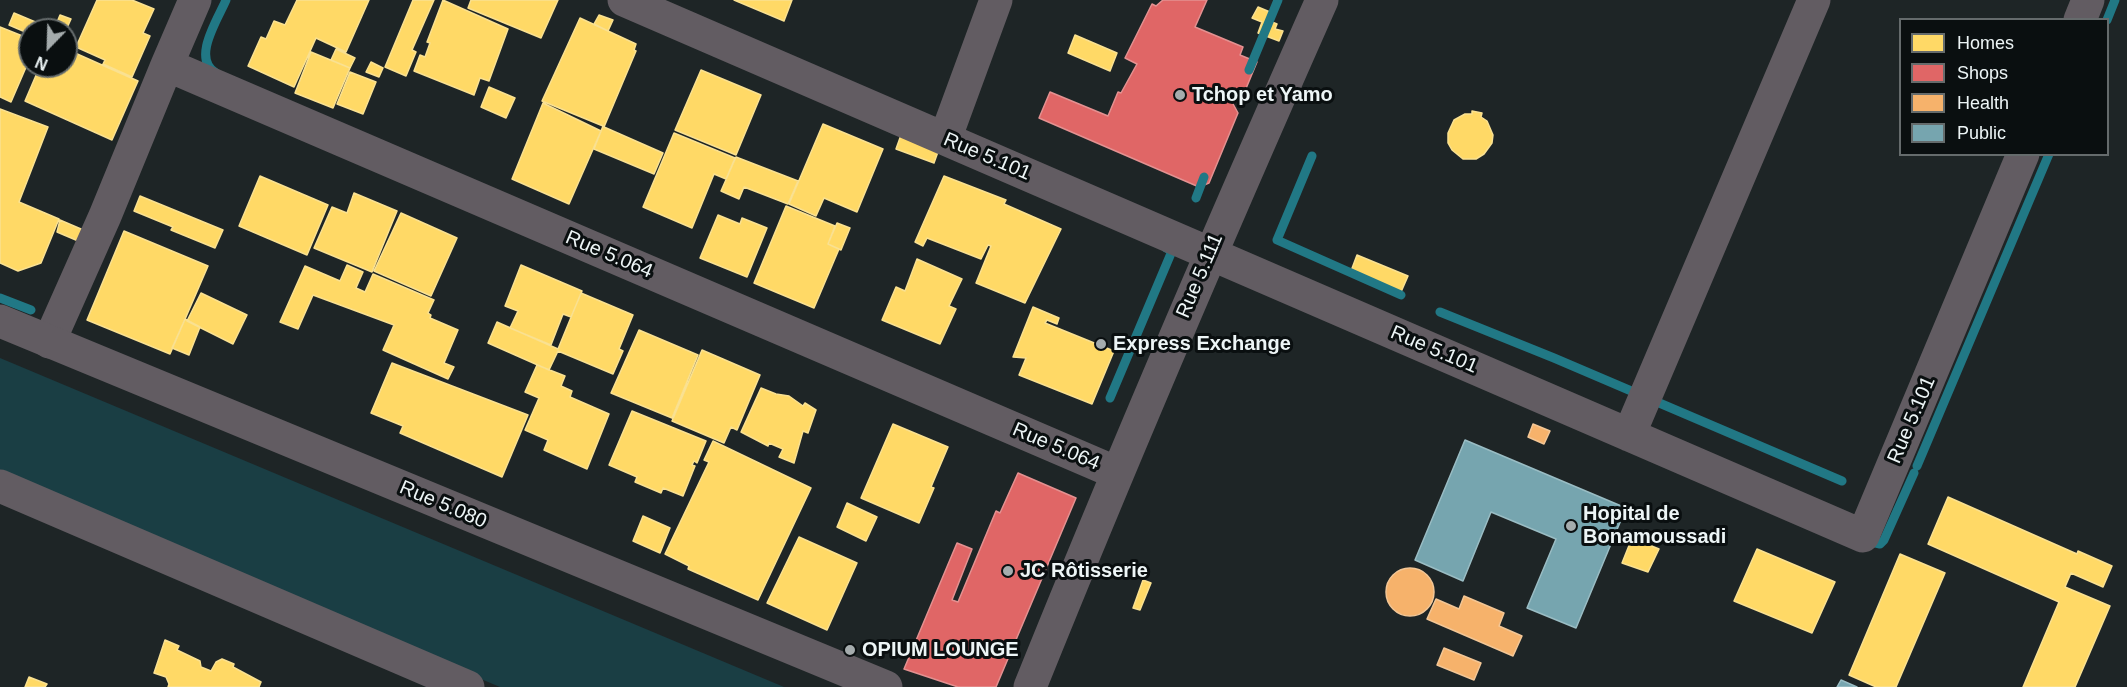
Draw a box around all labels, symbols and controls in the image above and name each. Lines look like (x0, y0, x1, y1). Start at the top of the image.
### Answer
north arrow (18, 18, 78, 78)
legend (1899, 18, 2109, 156)
text: Homes (1957, 33, 2014, 53)
text: N (33, 53, 50, 73)
text: Shops (1957, 63, 2008, 83)
place label: Tchop et Yamo (1192, 83, 1333, 107)
marker: Tchop et Yamo (1173, 88, 1187, 102)
text: Health (1957, 93, 2009, 113)
text: Public (1957, 123, 2006, 143)
street label: Rue 5.101 (940, 128, 1034, 186)
street label: Rue 5.064 (562, 226, 656, 284)
street label: Rue 5.111 (1172, 230, 1228, 322)
street label: Rue 5.101 (1387, 321, 1481, 379)
place label: Express Exchange (1113, 332, 1291, 356)
marker: Express Exchange (1094, 337, 1108, 351)
street label: Rue 5.101 (1883, 373, 1941, 467)
street label: Rue 5.064 (1009, 418, 1103, 476)
street label: Rue 5.080 (396, 476, 490, 534)
place label: Hopital de Bonamoussadi (1583, 502, 1726, 549)
marker: Hopital de Bonamoussadi (1564, 519, 1578, 533)
place label: JC Rôtisserie (1020, 559, 1148, 583)
marker: JC Rôtisserie (1001, 564, 1015, 578)
place label: OPIUM LOUNGE (862, 638, 1019, 662)
marker: OPIUM LOUNGE (843, 643, 857, 657)

